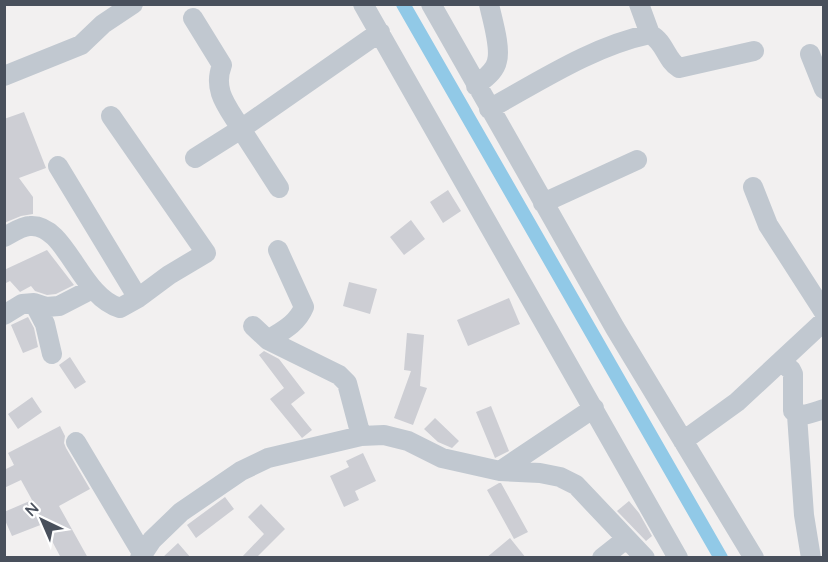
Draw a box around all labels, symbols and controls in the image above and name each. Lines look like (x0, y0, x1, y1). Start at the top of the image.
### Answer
north arrow (12, 490, 72, 550)
text: N (20, 498, 43, 520)

